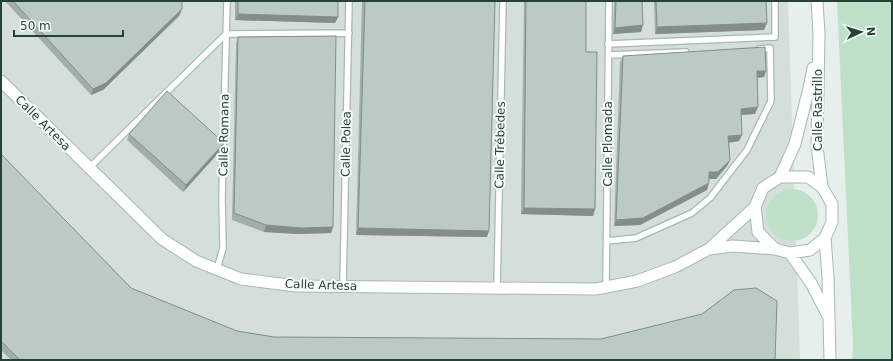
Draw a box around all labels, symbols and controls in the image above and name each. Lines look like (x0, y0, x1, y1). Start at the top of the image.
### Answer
scale bar (14, 12, 123, 38)
north arrow (841, 12, 881, 52)
text: 50 m (20, 19, 51, 33)
text: N (864, 26, 877, 36)
street label: Calle Rastrillo (811, 69, 825, 151)
street label: Calle Artesa (12, 92, 74, 154)
street label: Calle Romana (216, 94, 232, 176)
street label: Calle Trébedes (492, 101, 508, 189)
street label: Calle Plomada (601, 101, 615, 187)
street label: Calle Polea (338, 111, 354, 177)
street label: Calle Artesa (285, 277, 357, 293)

